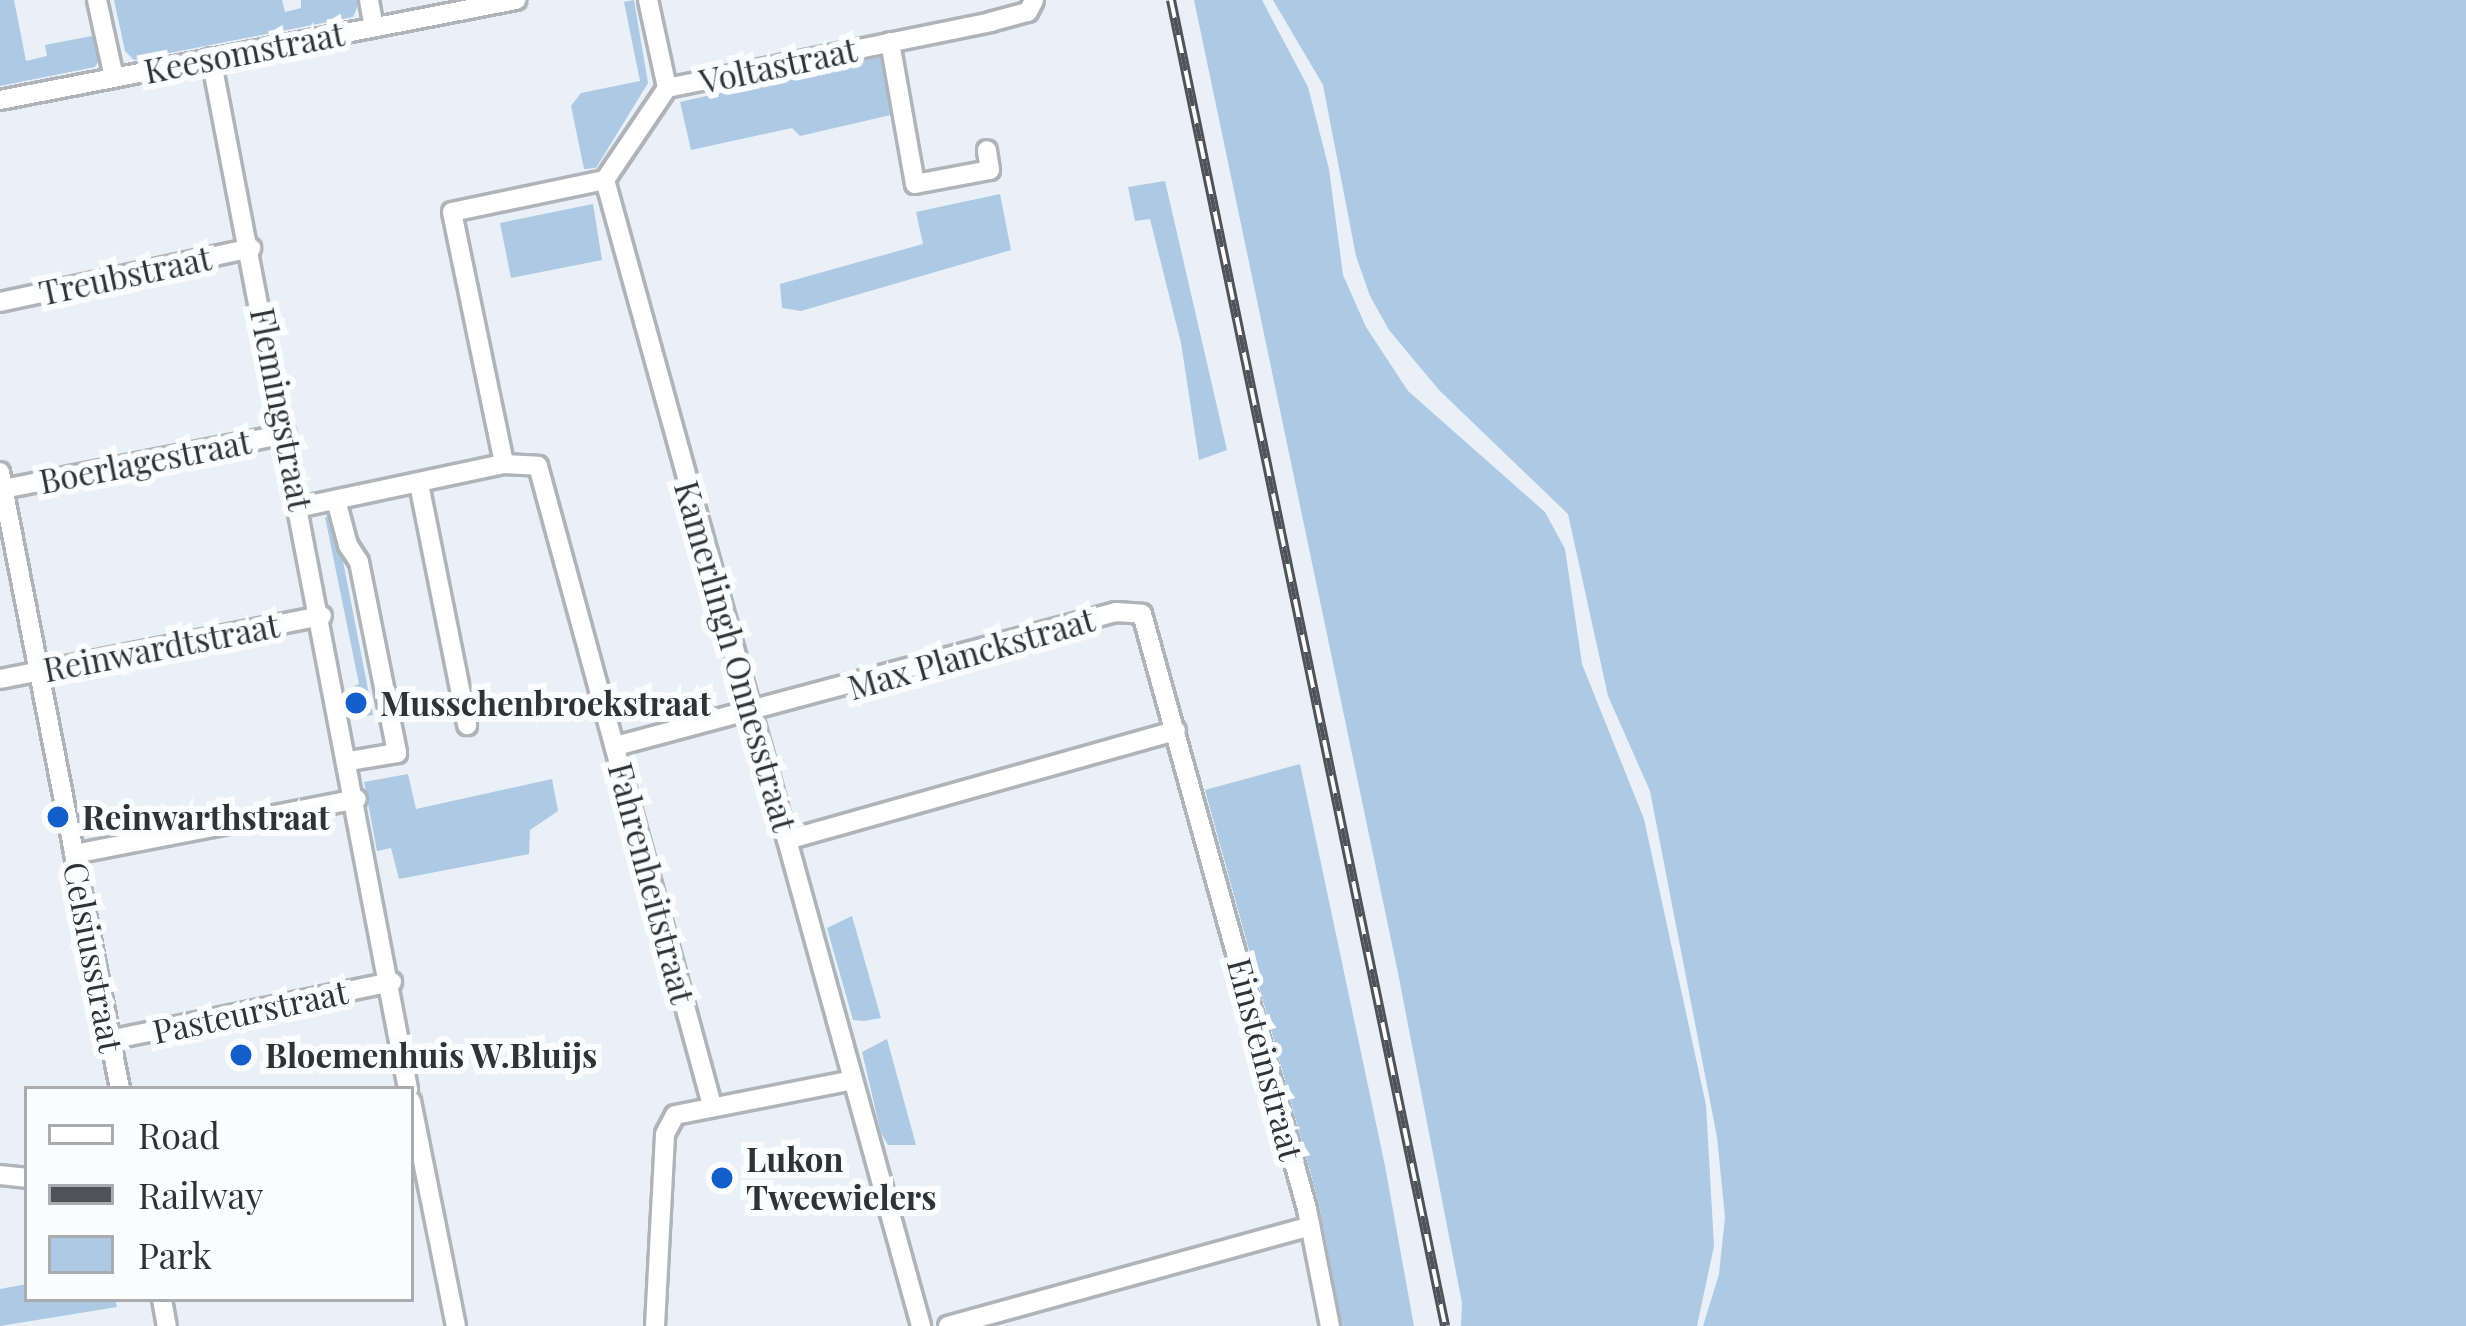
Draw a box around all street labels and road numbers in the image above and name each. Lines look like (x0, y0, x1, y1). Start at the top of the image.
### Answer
street label: Keesomstraat (141, 13, 347, 91)
street label: Voltastraat (696, 29, 860, 101)
street label: Treubstraat (35, 237, 215, 313)
street label: Flemingstraat (243, 304, 321, 514)
street label: Boerlagestraat (36, 421, 254, 501)
street label: Kamerlingh Onnesstraat (667, 476, 805, 836)
street label: Max Planckstraat (843, 599, 1099, 707)
street label: Reinwardtstraat (40, 605, 282, 689)
street label: Fahrenheitstraat (601, 758, 703, 1008)
street label: Celsiusstraat (56, 859, 132, 1055)
street label: Einsteinstraat (1220, 954, 1312, 1164)
street label: Pasteurstraat (149, 971, 351, 1051)

